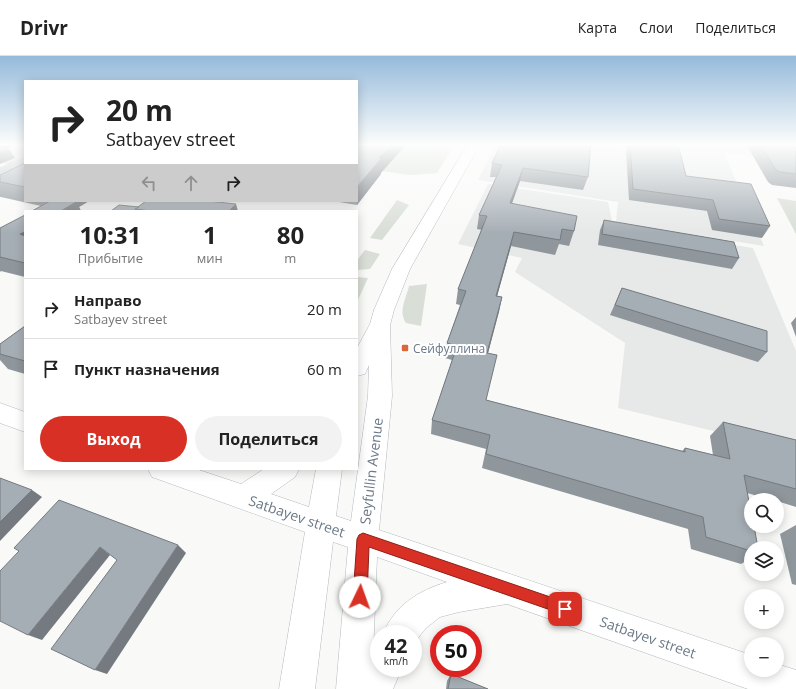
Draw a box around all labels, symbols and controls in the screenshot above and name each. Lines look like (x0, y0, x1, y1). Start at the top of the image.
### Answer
text: Drivr (20, 15, 68, 41)
text: Карта (578, 18, 617, 37)
text: Слои (639, 18, 673, 37)
text: Поделиться (695, 18, 776, 37)
text: 20 m (106, 91, 173, 129)
icon: right (40, 96, 92, 148)
text: Satbayev street (106, 127, 235, 151)
icon: left (138, 172, 160, 194)
icon: ahead (180, 172, 202, 194)
icon: right (222, 172, 244, 194)
text: 10:31 (80, 218, 141, 251)
text: 1 (203, 218, 217, 251)
text: 80 (277, 218, 304, 251)
text: Прибытие (78, 249, 143, 267)
text: мин (197, 249, 223, 267)
text: m (284, 249, 296, 267)
text: Направо (74, 290, 142, 310)
icon: right (40, 298, 62, 320)
text: 20 m (307, 299, 342, 319)
text: Satbayev street (74, 310, 167, 328)
place label: Сейфуллина (413, 340, 485, 357)
marker: Сейфуллина (400, 343, 410, 353)
icon: arrive (40, 358, 62, 380)
text: Пункт назначения (74, 359, 220, 379)
text: 60 m (307, 359, 342, 379)
button: Выход (40, 416, 187, 462)
button: Поделиться (195, 416, 342, 462)
street label: Seyfullin Avenue (355, 416, 387, 525)
street label: Satbayev street (246, 491, 348, 541)
map controls (744, 493, 784, 677)
button: search (744, 493, 784, 533)
button: layers (744, 541, 784, 581)
position arrow (339, 576, 381, 618)
button: + (744, 589, 784, 629)
pin (548, 592, 582, 626)
icon: arrive (554, 598, 576, 620)
street label: Satbayev street (597, 612, 699, 662)
speed limit sign: 50 (430, 625, 482, 677)
text: 42 (385, 632, 407, 659)
button: − (744, 637, 784, 677)
text: km/h (384, 654, 408, 668)

